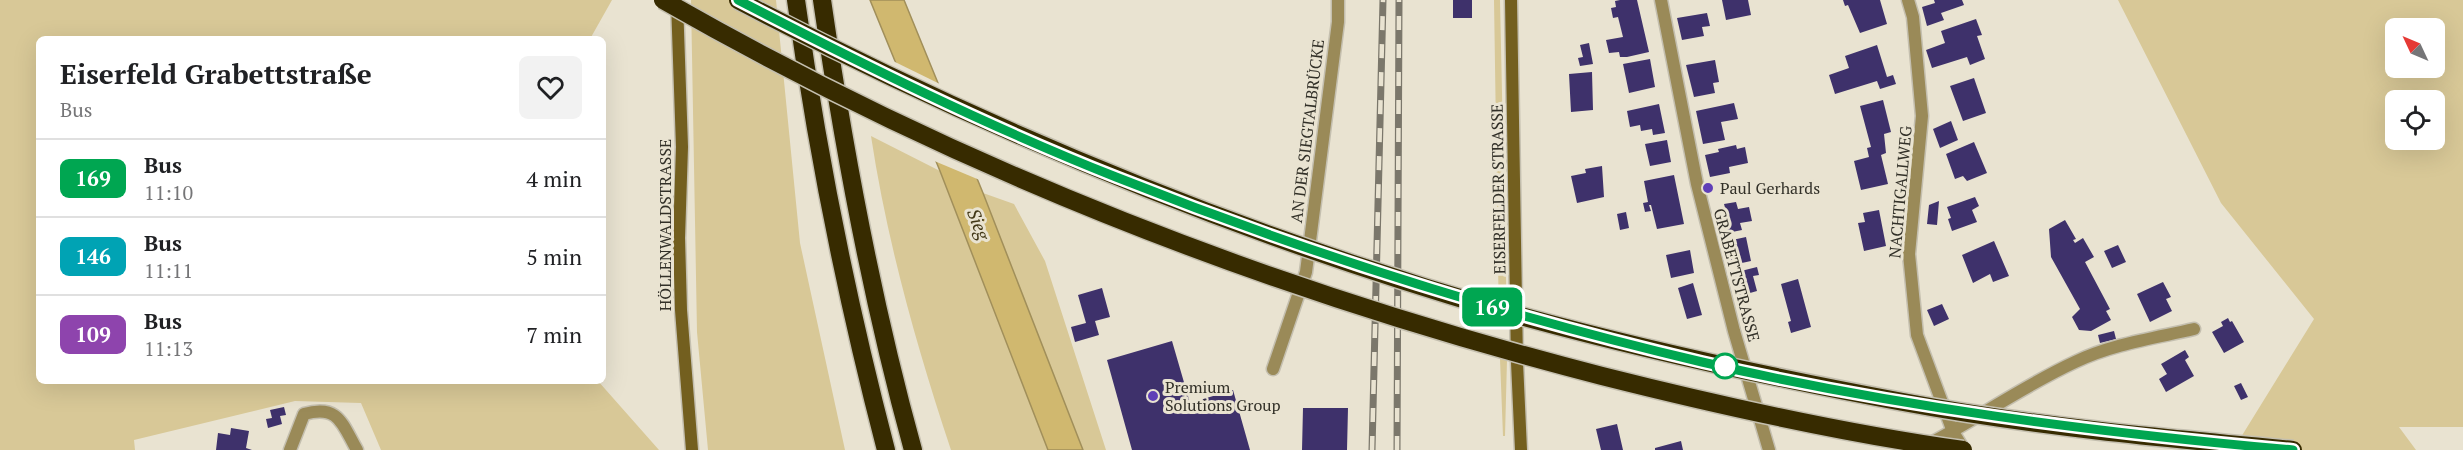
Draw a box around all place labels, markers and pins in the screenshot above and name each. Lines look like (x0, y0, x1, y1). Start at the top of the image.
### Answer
place label: Paul Gerhards (1720, 177, 1820, 199)
marker: Paul Gerhards (1701, 181, 1715, 195)
unlabelled marker (1712, 353, 1738, 379)
place label: Premium Solutions Group (1165, 376, 1281, 416)
marker: Premium Solutions Group (1146, 389, 1160, 403)

